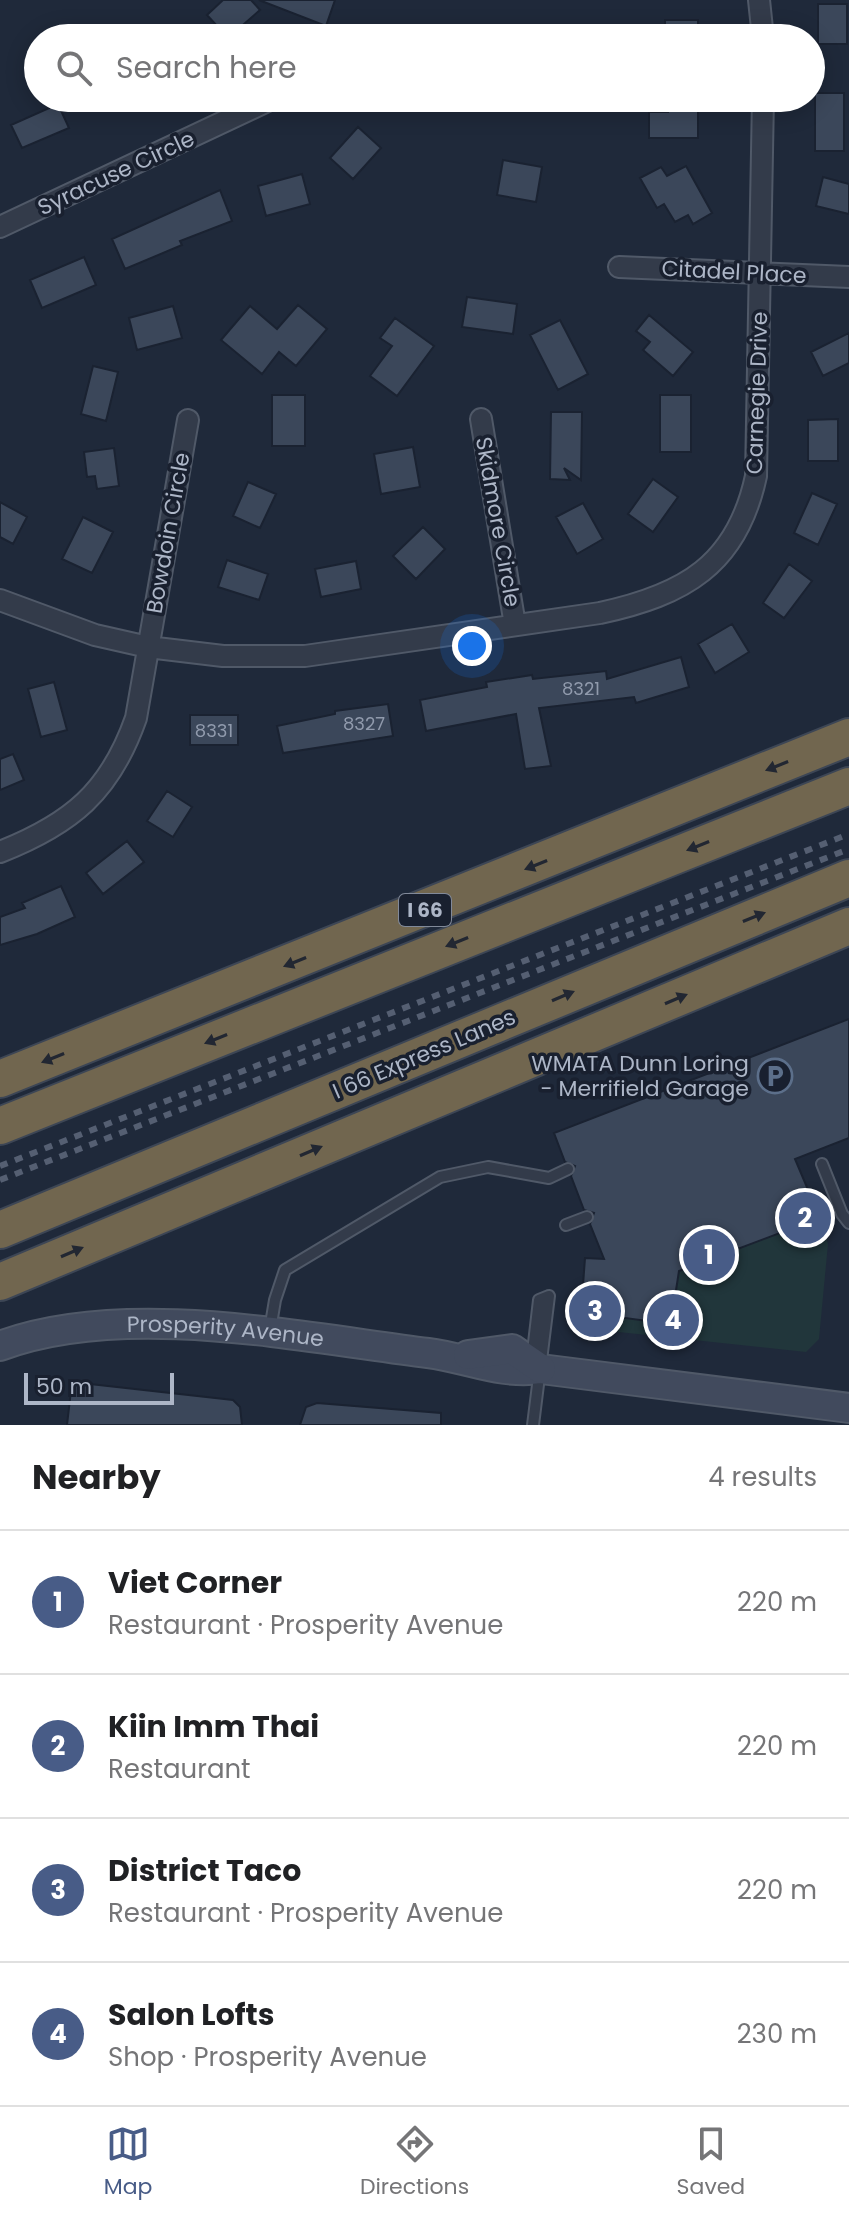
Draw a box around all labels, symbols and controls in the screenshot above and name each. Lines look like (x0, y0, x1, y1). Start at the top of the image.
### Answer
search box (24, 24, 825, 112)
icon: search (52, 46, 96, 90)
text: Search here (116, 46, 297, 89)
street label: Syracuse Circle (32, 123, 200, 223)
street label: Citadel Place (661, 253, 807, 291)
street label: Carnegie Drive (739, 311, 775, 475)
street label: Skidmore Circle (468, 435, 528, 609)
street label: Bowdoin Circle (139, 450, 197, 616)
your location (452, 626, 492, 666)
house number: 8321 (562, 676, 600, 701)
house number: 8327 (343, 711, 385, 736)
house number: 8331 (195, 718, 233, 743)
one-way arrow (765, 760, 789, 773)
one-way arrow (686, 840, 710, 853)
one-way arrow (524, 859, 548, 872)
road number: I 66 (399, 894, 451, 926)
one-way arrow (742, 910, 766, 923)
one-way arrow (445, 936, 469, 949)
one-way arrow (283, 955, 307, 968)
one-way arrow (551, 989, 575, 1002)
one-way arrow (664, 992, 688, 1005)
street label: I 66 Express Lanes (328, 1001, 520, 1107)
one-way arrow (204, 1033, 228, 1046)
place label: WMATA Dunn Loring - Merrifield Garage (531, 1048, 749, 1104)
one-way arrow (41, 1051, 65, 1064)
parking icon: WMATA Dunn Loring - Merrifield Garage (756, 1057, 794, 1095)
one-way arrow (300, 1145, 323, 1158)
pin: 2 (779, 1188, 831, 1248)
pin: 1 (683, 1225, 735, 1285)
one-way arrow (60, 1246, 84, 1259)
pin: 3 (569, 1281, 621, 1341)
pin: 4 (647, 1290, 699, 1350)
street label: Prosperity Avenue (126, 1308, 326, 1354)
scale bar (24, 1369, 174, 1405)
text: 50 m (36, 1371, 92, 1402)
text: Nearby (32, 1453, 161, 1501)
text: 4 results (708, 1459, 817, 1495)
text: Viet Corner (108, 1561, 282, 1604)
text: 1 (53, 1584, 63, 1620)
text: 220 m (737, 1584, 817, 1620)
text: Restaurant · Prosperity Avenue (108, 1607, 503, 1643)
text: Kiin Imm Thai (108, 1705, 319, 1748)
text: 2 (51, 1728, 65, 1764)
text: 220 m (737, 1728, 817, 1764)
text: Restaurant (108, 1751, 251, 1787)
text: District Taco (108, 1849, 301, 1892)
text: 3 (50, 1872, 66, 1908)
text: 220 m (737, 1872, 817, 1908)
text: Restaurant · Prosperity Avenue (108, 1895, 503, 1931)
text: Salon Lofts (108, 1993, 275, 2036)
text: 4 (49, 2016, 67, 2052)
text: 230 m (737, 2016, 817, 2052)
text: Shop · Prosperity Avenue (108, 2039, 427, 2075)
tab: Map (104, 2122, 152, 2203)
tab: Directions (360, 2122, 469, 2203)
tab: Saved (677, 2122, 745, 2203)

